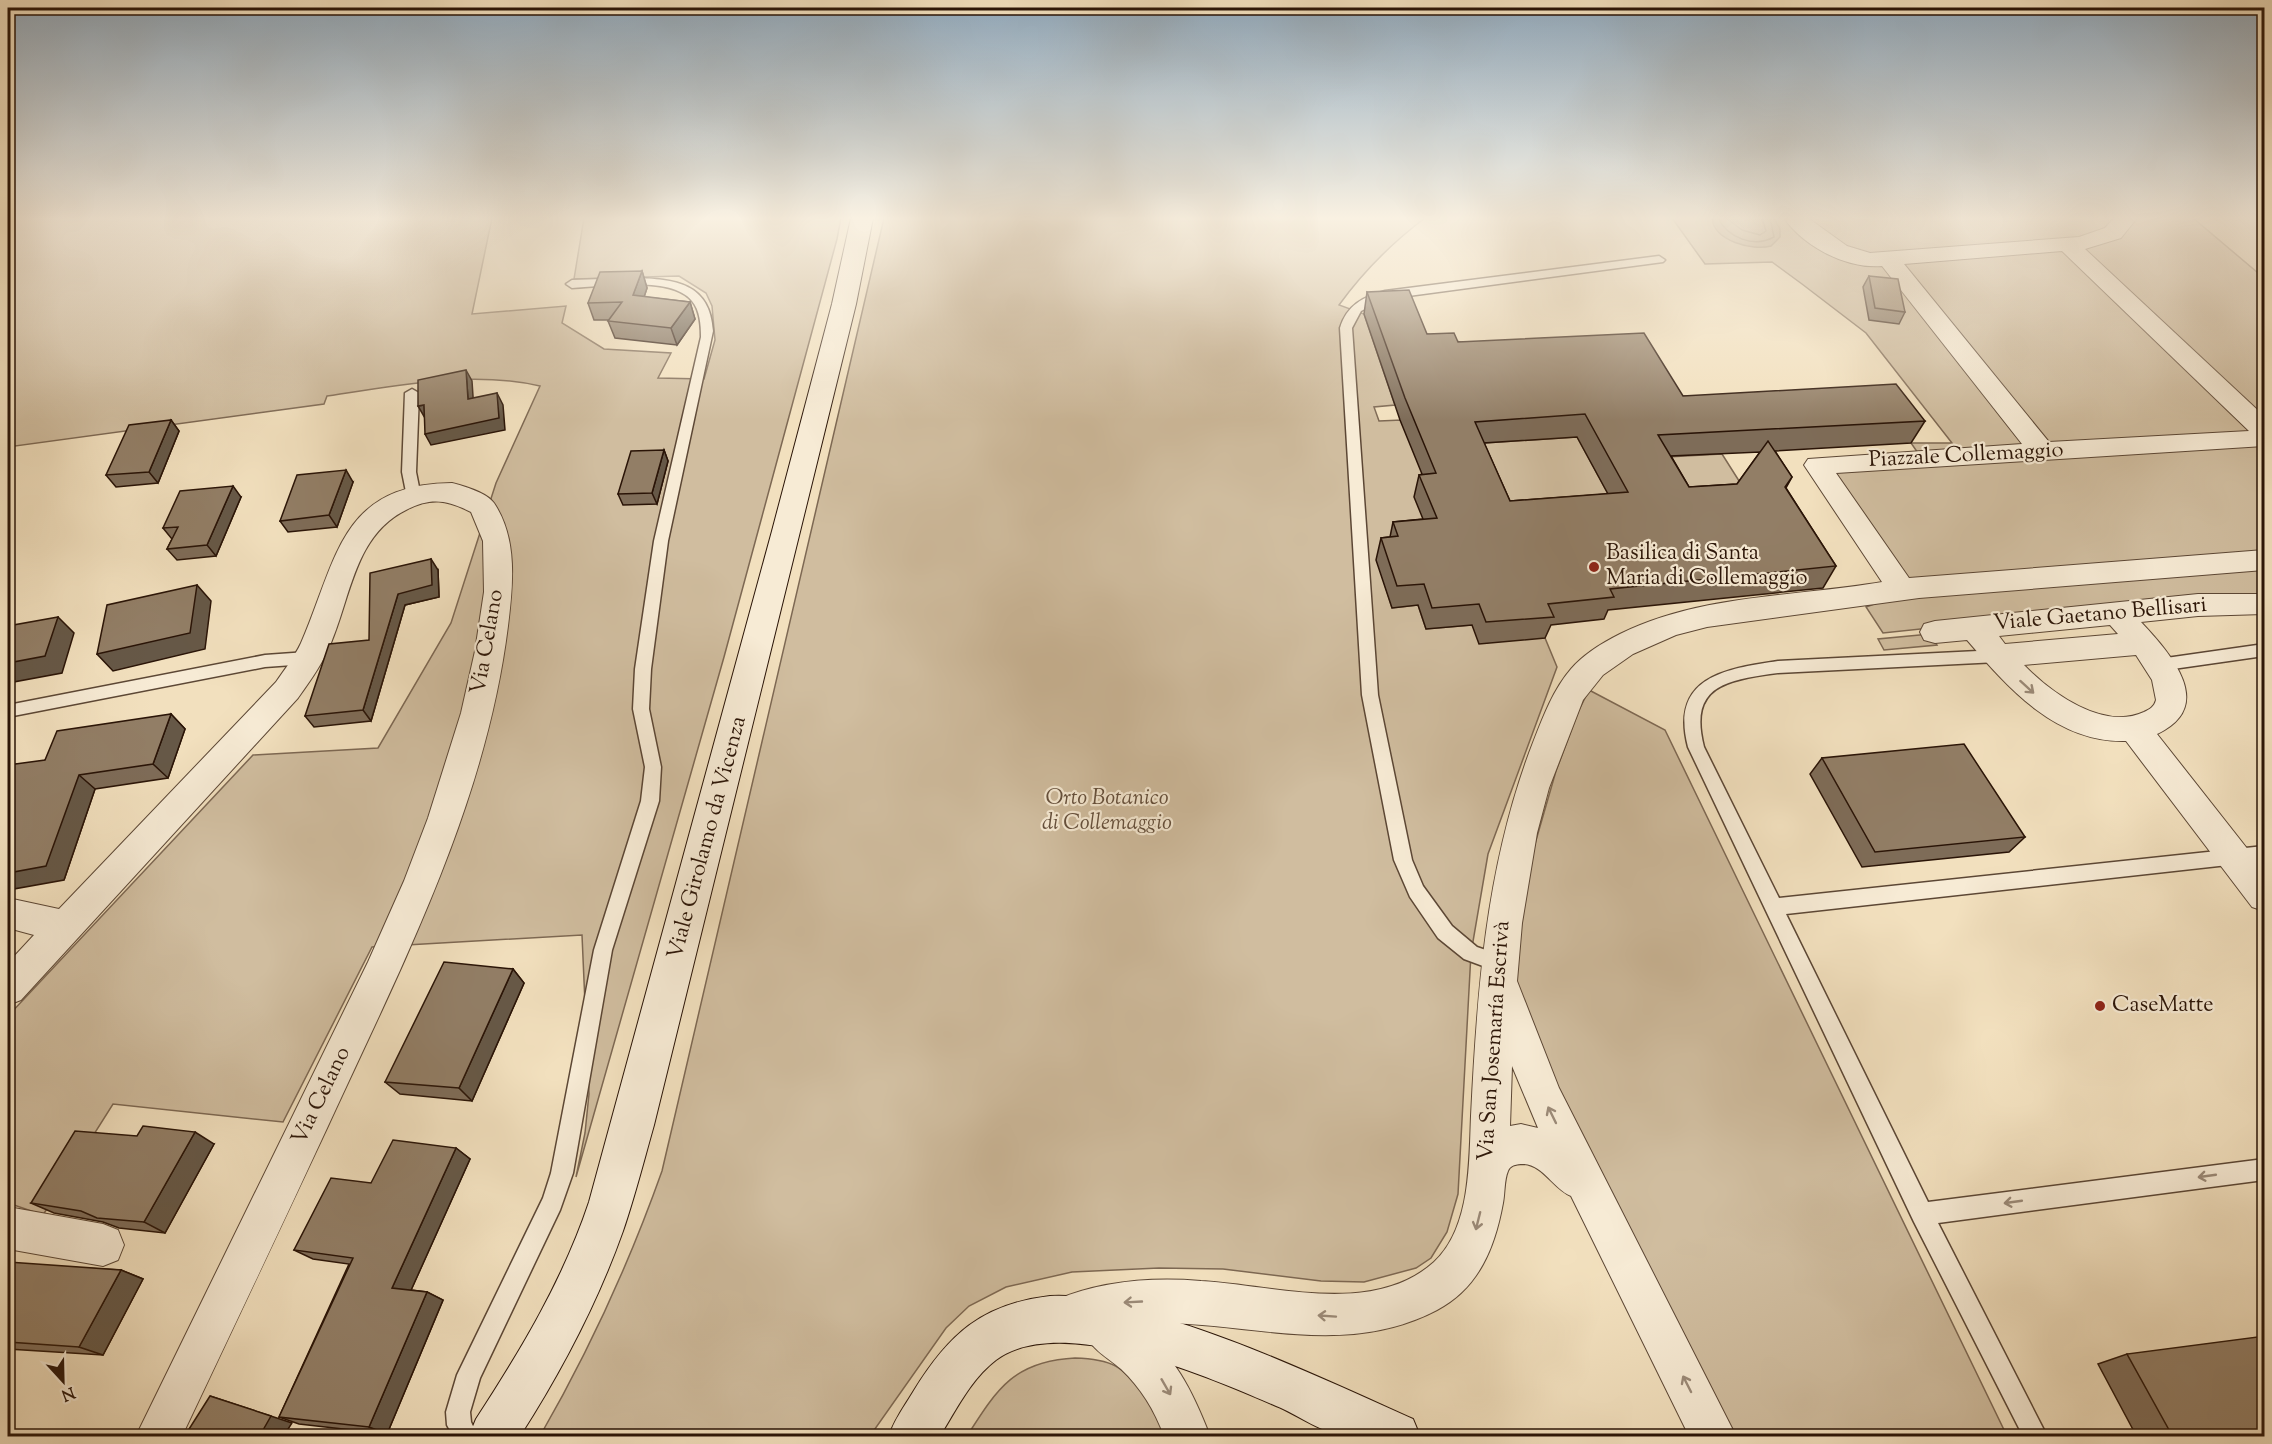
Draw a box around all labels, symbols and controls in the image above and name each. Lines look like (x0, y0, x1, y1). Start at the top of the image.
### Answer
street label: Piazzale Collemaggio (1868, 435, 2064, 477)
place label: Basilica di Santa Maria di Collemaggio (1606, 538, 1808, 595)
marker: Basilica di Santa Maria di Collemaggio (1587, 560, 1601, 574)
street label: Via Celano (463, 587, 513, 697)
street label: Viale Gaetano Bellisari (1992, 590, 2208, 640)
one-way arrow (2019, 680, 2034, 694)
street label: Viale Girolamo da Vicenza (660, 713, 756, 963)
park label: Orto Botanico di Collemaggio (1042, 783, 1172, 840)
street label: Via San Josemaría Escrivà (1471, 920, 1519, 1162)
place label: CaseMatte (2112, 990, 2214, 1022)
marker: CaseMatte (2093, 999, 2107, 1013)
street label: Via Celano (284, 1041, 360, 1151)
one-way arrow (1546, 1106, 1558, 1124)
one-way arrow (2197, 1171, 2217, 1182)
one-way arrow (2004, 1197, 2024, 1208)
one-way arrow (1471, 1212, 1483, 1231)
one-way arrow (1123, 1296, 1143, 1307)
one-way arrow (1318, 1310, 1338, 1321)
north arrow (33, 1351, 93, 1411)
one-way arrow (1680, 1376, 1692, 1394)
one-way arrow (1160, 1378, 1172, 1395)
text: N (57, 1380, 78, 1406)

